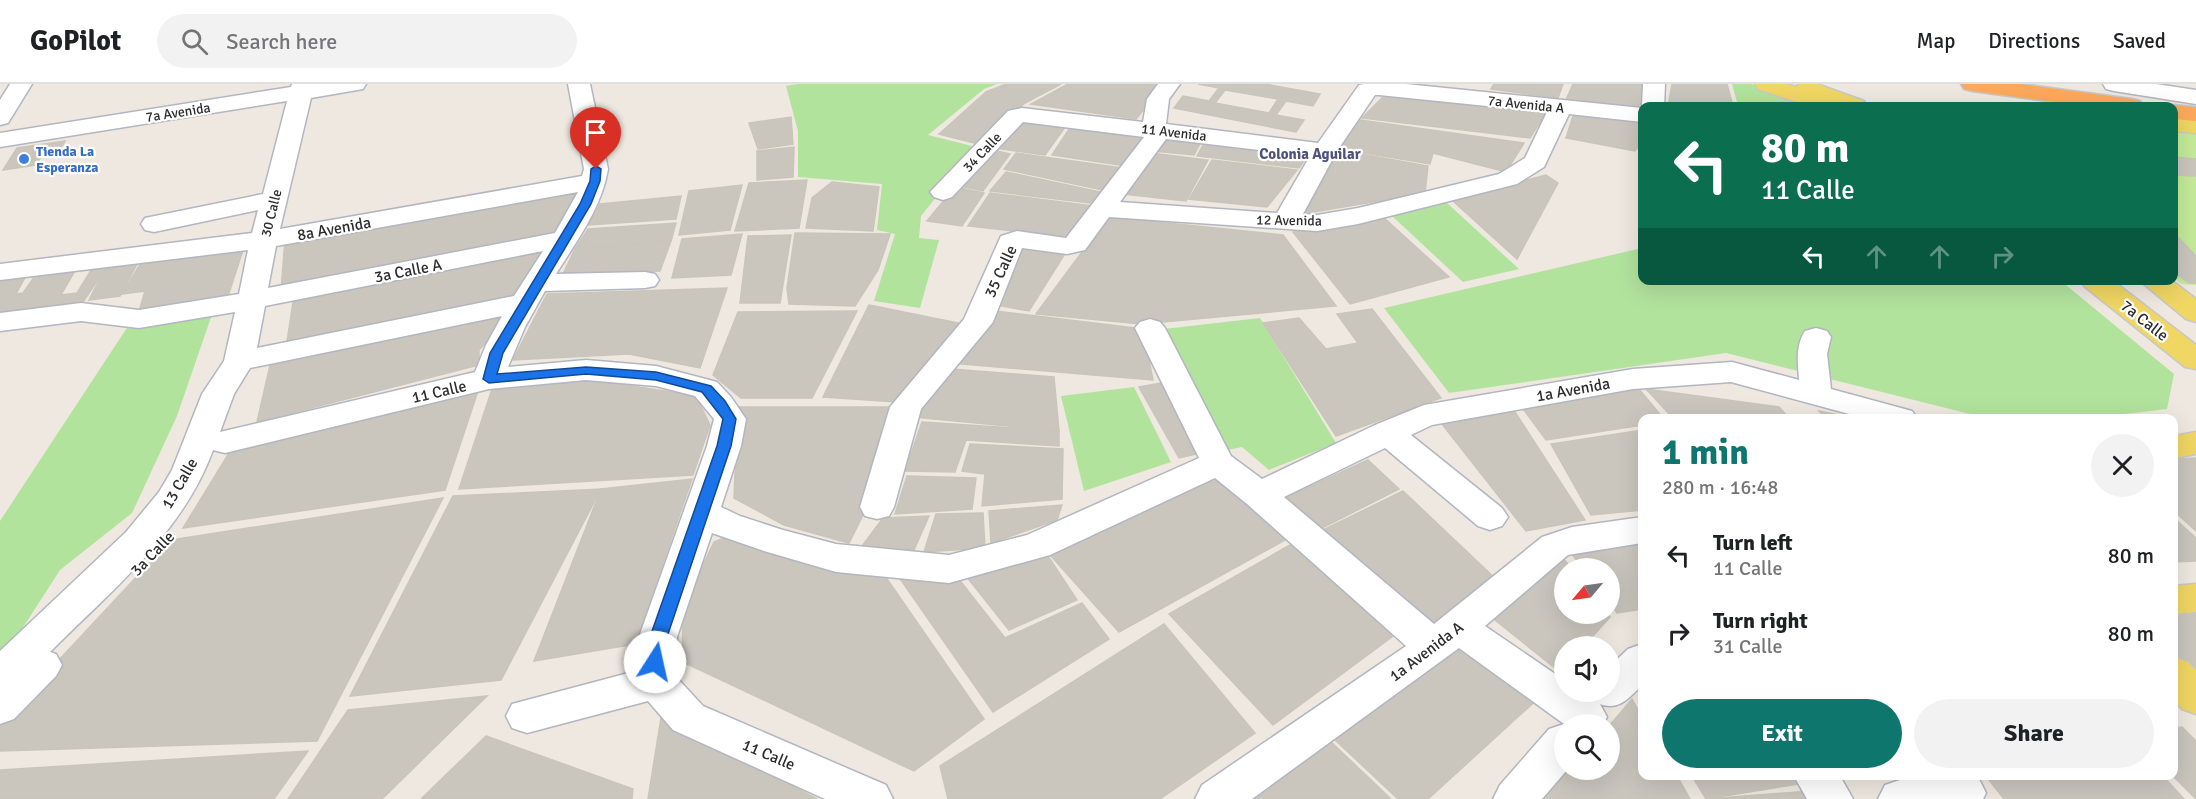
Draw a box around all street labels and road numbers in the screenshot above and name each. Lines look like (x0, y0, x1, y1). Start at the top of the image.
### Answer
street label: 7a Avenida A (1487, 92, 1565, 117)
street label: 7a Avenida (145, 99, 212, 126)
street label: 11 Avenida (1140, 120, 1208, 145)
street label: 34 Calle (959, 129, 1005, 176)
street label: 30 Calle (257, 187, 286, 239)
street label: 12 Avenida (1256, 211, 1322, 230)
street label: 8a Avenida (296, 213, 373, 245)
street label: 35 Calle (980, 242, 1022, 301)
street label: 3a Calle A (373, 255, 444, 287)
street label: 7a Calle (2117, 296, 2172, 346)
street label: 1a Avenida (1535, 374, 1612, 406)
street label: 11 Calle (410, 376, 469, 408)
street label: 13 Calle (157, 454, 202, 513)
street label: 3a Calle (126, 527, 179, 580)
street label: 1a Avenida A (1386, 617, 1468, 686)
street label: 11 Calle (739, 735, 798, 775)

